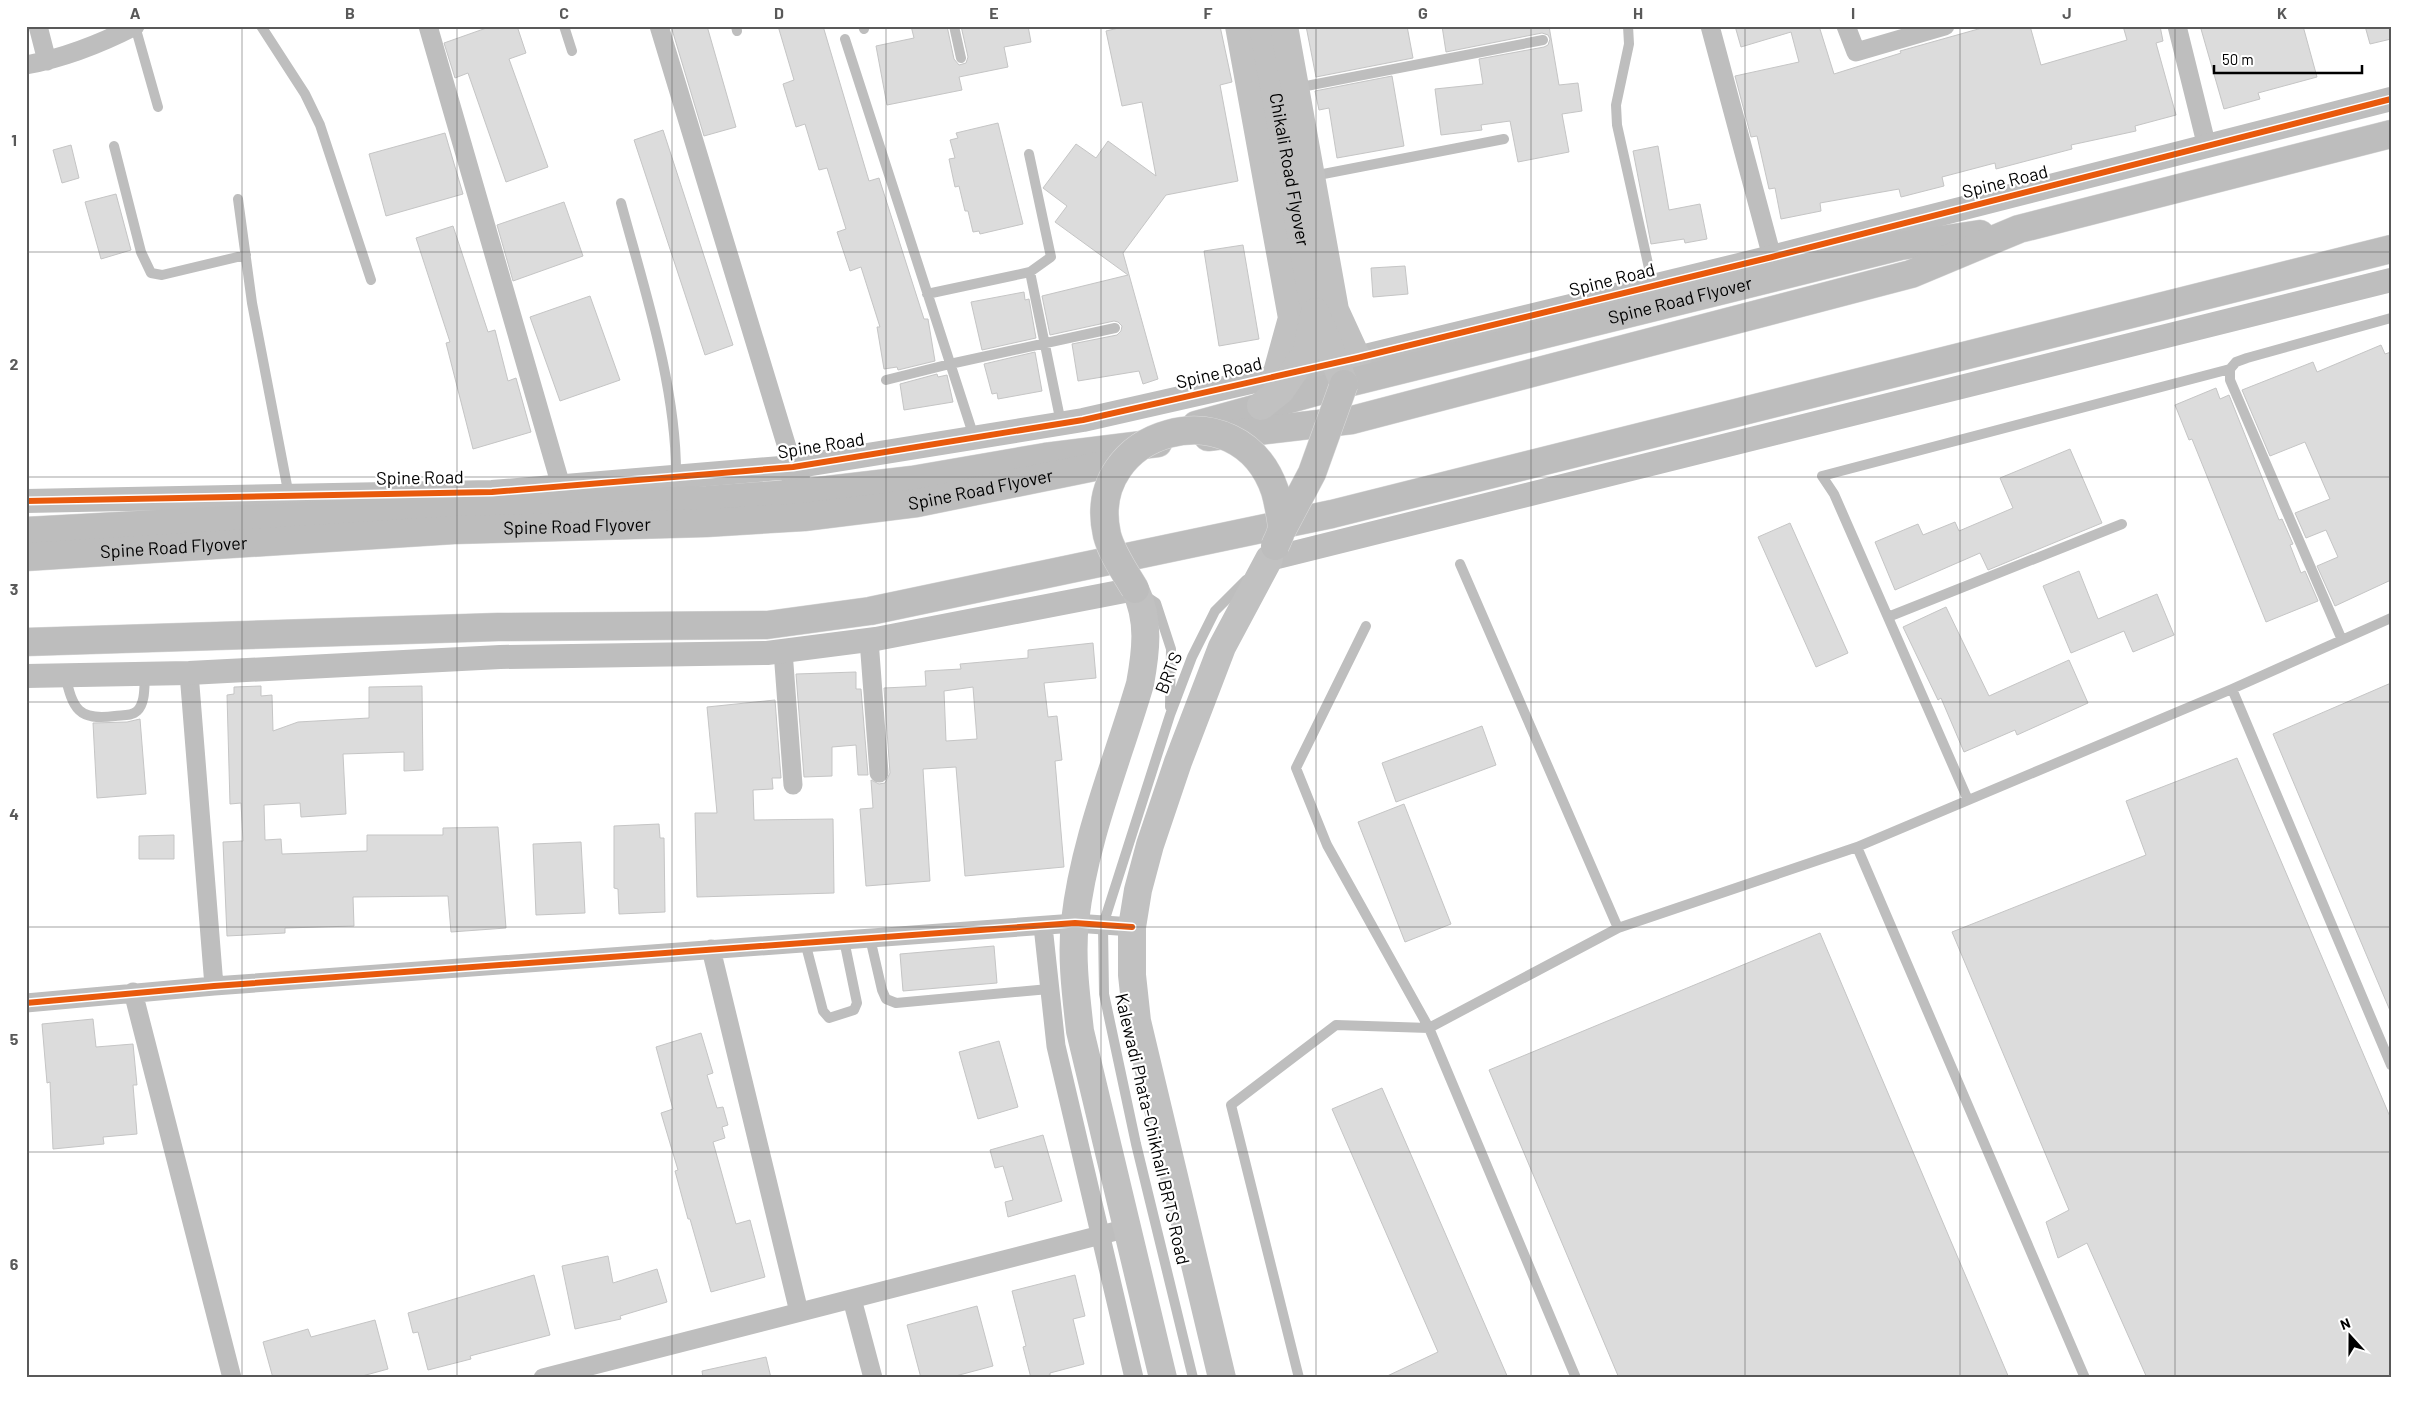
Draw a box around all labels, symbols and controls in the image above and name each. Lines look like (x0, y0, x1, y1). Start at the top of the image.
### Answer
text: A (130, 3, 141, 22)
text: B (345, 3, 355, 22)
text: C (559, 3, 569, 22)
text: D (774, 3, 784, 22)
text: E (989, 3, 999, 22)
text: F (1204, 3, 1213, 22)
text: G (1418, 3, 1428, 22)
text: H (1633, 3, 1643, 22)
text: I (1851, 3, 1855, 22)
text: J (2062, 3, 2072, 22)
text: K (2277, 3, 2287, 22)
scale bar (2214, 42, 2362, 74)
text: 50 m (2222, 50, 2254, 68)
street label: Chikali Road Flyover (1265, 91, 1315, 248)
text: 1 (11, 130, 17, 149)
street label: Spine Road (1960, 160, 2050, 202)
street label: Spine Road (1567, 258, 1657, 300)
street label: Spine Road Flyover (1606, 271, 1755, 328)
street label: Spine Road (1174, 351, 1264, 393)
text: 2 (10, 354, 19, 373)
street label: Spine Road (776, 427, 866, 463)
street label: Spine Road Flyover (907, 464, 1055, 514)
street label: Spine Road (376, 465, 464, 489)
street label: Spine Road Flyover (503, 513, 652, 539)
street label: Spine Road Flyover (99, 531, 248, 562)
text: 3 (10, 579, 18, 598)
street label: BRTS (1150, 649, 1186, 697)
text: 4 (9, 804, 19, 823)
street label: Kalewadi Phata-Chikhali BRTS Road (1111, 991, 1195, 1267)
text: 5 (10, 1029, 19, 1048)
text: 6 (10, 1254, 19, 1273)
north arrow (2324, 1312, 2374, 1362)
text: N (2338, 1314, 2353, 1333)

